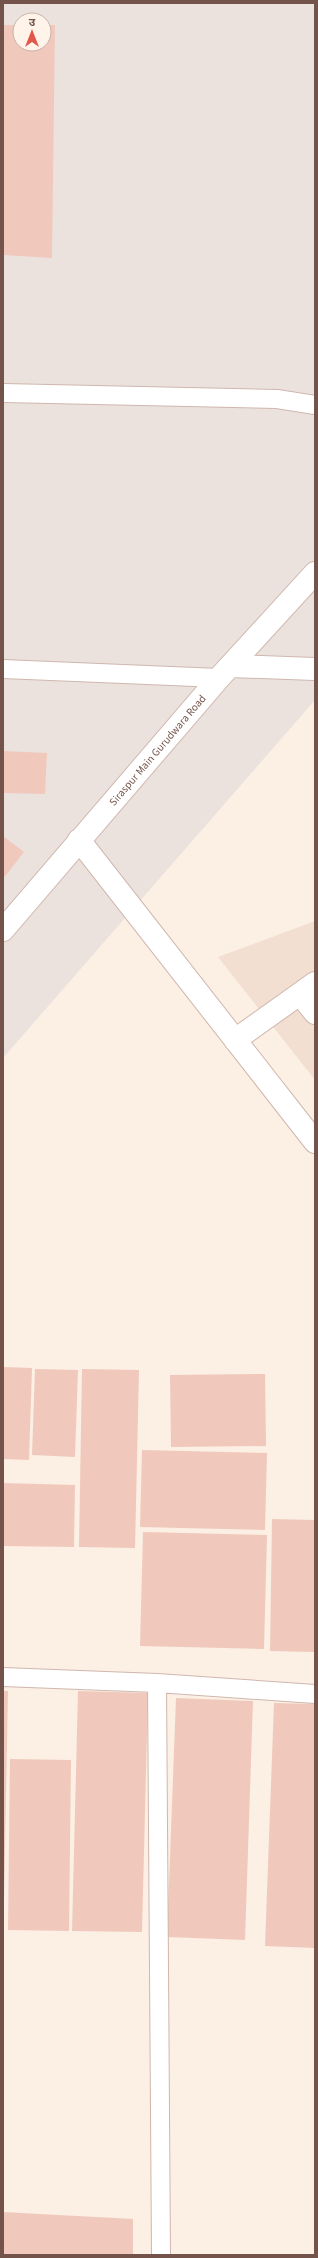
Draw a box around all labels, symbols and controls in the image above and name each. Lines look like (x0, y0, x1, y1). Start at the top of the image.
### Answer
north arrow (12, 12, 52, 52)
text: उ (29, 15, 36, 30)
street label: Siraspur Main Gurudwara Road (106, 692, 209, 809)

